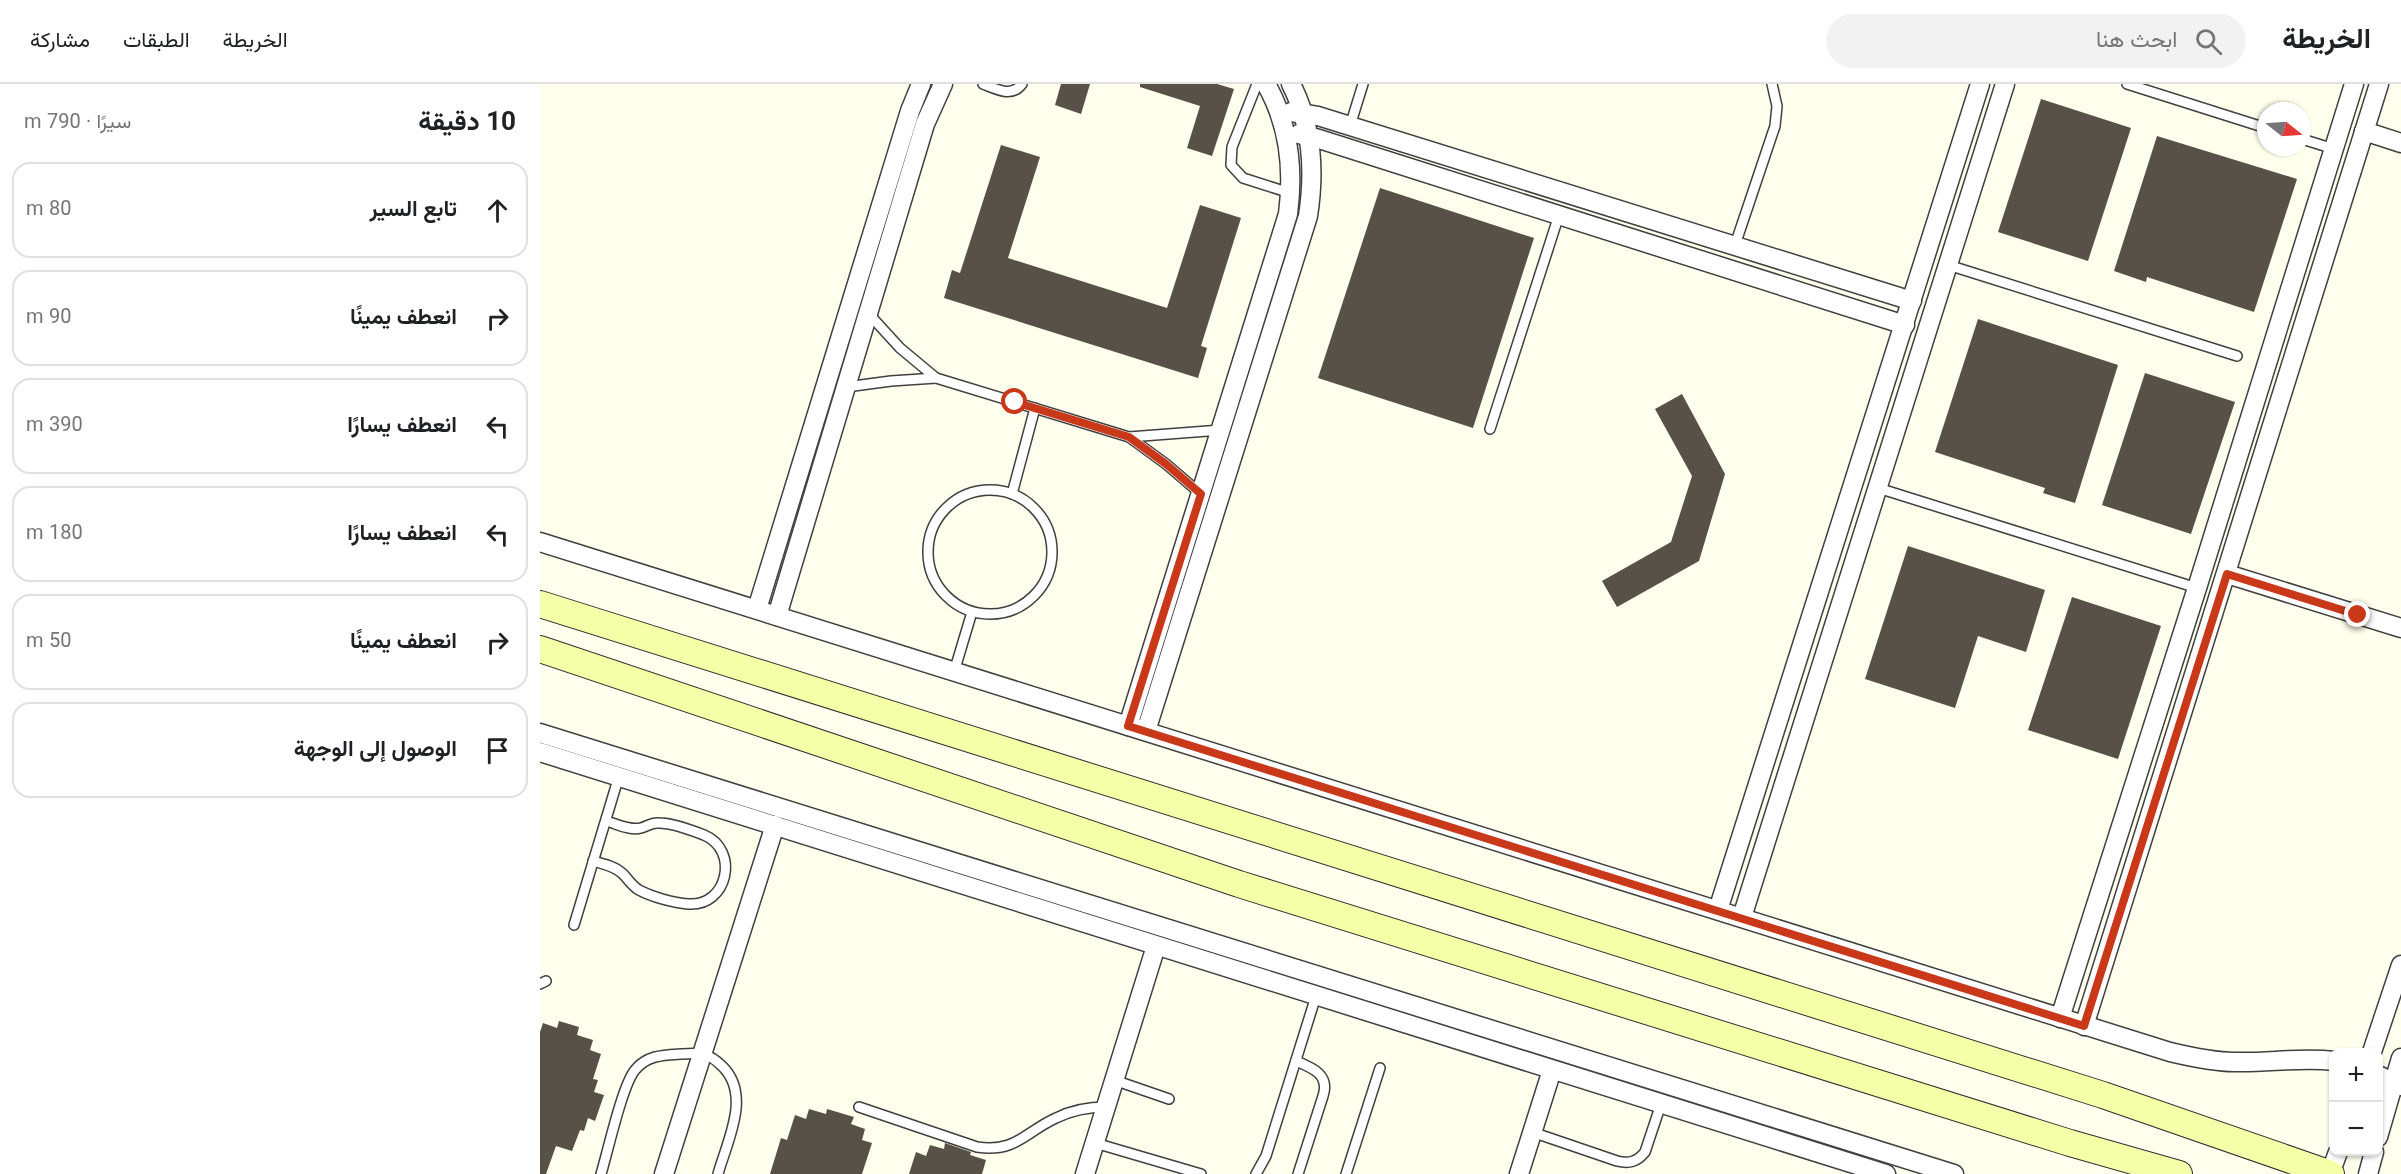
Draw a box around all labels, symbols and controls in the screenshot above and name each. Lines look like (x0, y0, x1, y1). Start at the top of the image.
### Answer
search box (1826, 14, 2246, 68)
text: الخريطة (2282, 19, 2371, 63)
text: ابحث هنا (2096, 24, 2177, 59)
text: مشاركة (30, 25, 90, 58)
text: الطبقات (123, 25, 190, 58)
text: الخريطة (223, 25, 288, 58)
icon: search (2192, 25, 2225, 58)
north arrow (2257, 102, 2311, 156)
text: 10 دقيقة (418, 103, 516, 144)
text: سيرًا · 790 m (24, 107, 131, 139)
text: تابع السير (369, 193, 457, 228)
text: 80 m (26, 194, 71, 226)
icon: ahead (481, 194, 514, 227)
text: انعطف يمينًا (350, 301, 457, 336)
text: 90 m (26, 302, 71, 334)
icon: right (481, 302, 514, 335)
route start (1001, 388, 1027, 414)
text: انعطف يسارًا (347, 409, 457, 444)
text: 390 m (26, 410, 83, 442)
icon: left (481, 410, 514, 443)
text: انعطف يسارًا (347, 517, 457, 552)
text: 180 m (26, 518, 83, 550)
icon: left (481, 518, 514, 551)
route end (2344, 601, 2370, 627)
text: انعطف يمينًا (350, 625, 457, 660)
text: 50 m (26, 626, 71, 658)
icon: right (481, 626, 514, 659)
text: الوصول إلى الوجهة (294, 733, 457, 768)
icon: arrive (481, 734, 514, 767)
map controls (2329, 1048, 2383, 1156)
button: + (2329, 1048, 2383, 1102)
button: − (2329, 1102, 2383, 1156)

